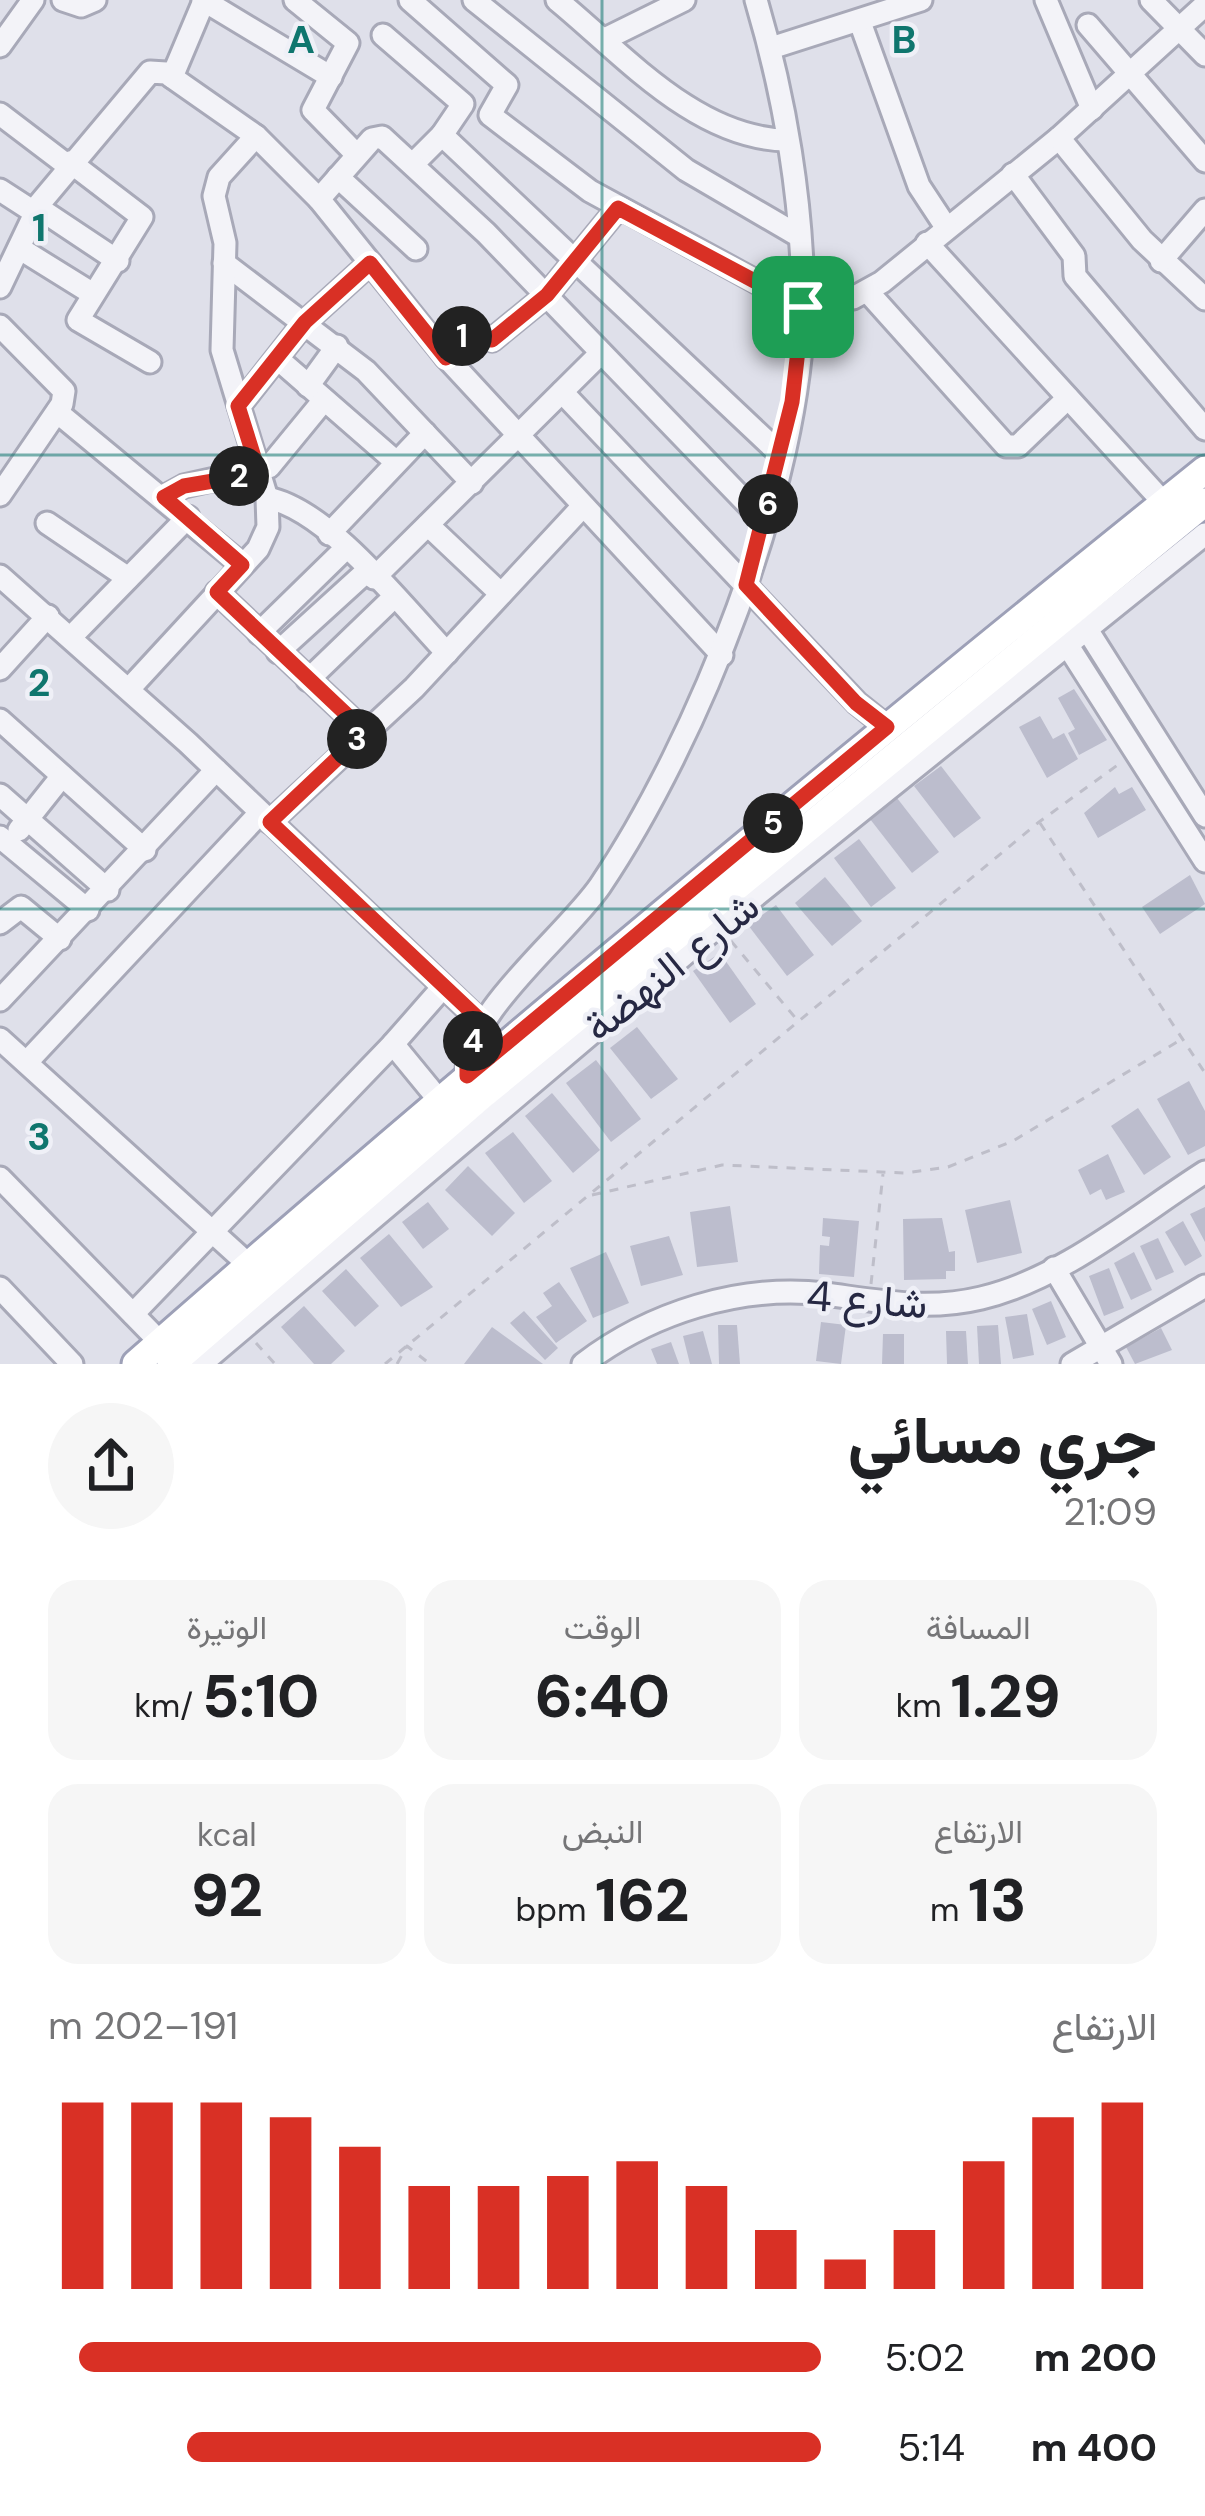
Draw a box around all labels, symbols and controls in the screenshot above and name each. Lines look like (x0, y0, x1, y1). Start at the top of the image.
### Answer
text: A (287, 14, 315, 65)
text: B (892, 14, 916, 65)
text: 1 (32, 202, 46, 253)
pin (752, 256, 854, 358)
icon: arrive (770, 274, 836, 340)
pin: 1 (432, 306, 492, 366)
text: 1 (456, 314, 468, 357)
pin: 2 (209, 446, 269, 506)
text: 2 (229, 454, 249, 497)
pin: 6 (738, 474, 798, 534)
text: 6 (758, 482, 778, 525)
text: 2 (28, 657, 50, 708)
pin: 3 (327, 709, 387, 769)
text: 3 (347, 717, 367, 760)
pin: 5 (743, 793, 803, 853)
text: 5 (763, 801, 783, 844)
street label: شارع النهضة (572, 879, 771, 1055)
pin: 4 (443, 1011, 503, 1071)
text: 4 (462, 1019, 484, 1062)
text: 3 (27, 1111, 51, 1162)
street label: شارع 4 (805, 1268, 929, 1332)
text: جري مسائي (848, 1398, 1157, 1483)
button: share (48, 1403, 174, 1529)
text: 21:09 (1063, 1486, 1157, 1537)
text: الوتيرة (187, 1606, 267, 1649)
text: الوقت (564, 1606, 641, 1649)
text: المسافة (926, 1606, 1031, 1649)
text: 5:10 (202, 1657, 319, 1736)
text: 6:40 (535, 1657, 670, 1736)
text: 1.29 (950, 1657, 1061, 1736)
text: /km (134, 1684, 202, 1727)
text: km (896, 1684, 950, 1727)
text: النبض (562, 1810, 643, 1853)
text: الارتفاع (933, 1810, 1023, 1853)
text: kcal (197, 1813, 257, 1856)
text: 92 (191, 1856, 263, 1935)
text: 162 (595, 1861, 689, 1940)
text: 13 (968, 1861, 1026, 1940)
text: bpm (516, 1888, 595, 1931)
text: m (930, 1888, 968, 1931)
text: 191–202 m (48, 2000, 238, 2051)
text: الارتفاع (1051, 2001, 1157, 2052)
text: 5:02 (885, 2332, 965, 2383)
text: 200 m (1034, 2332, 1157, 2383)
text: 5:14 (897, 2422, 965, 2473)
text: 400 m (1031, 2422, 1157, 2473)

